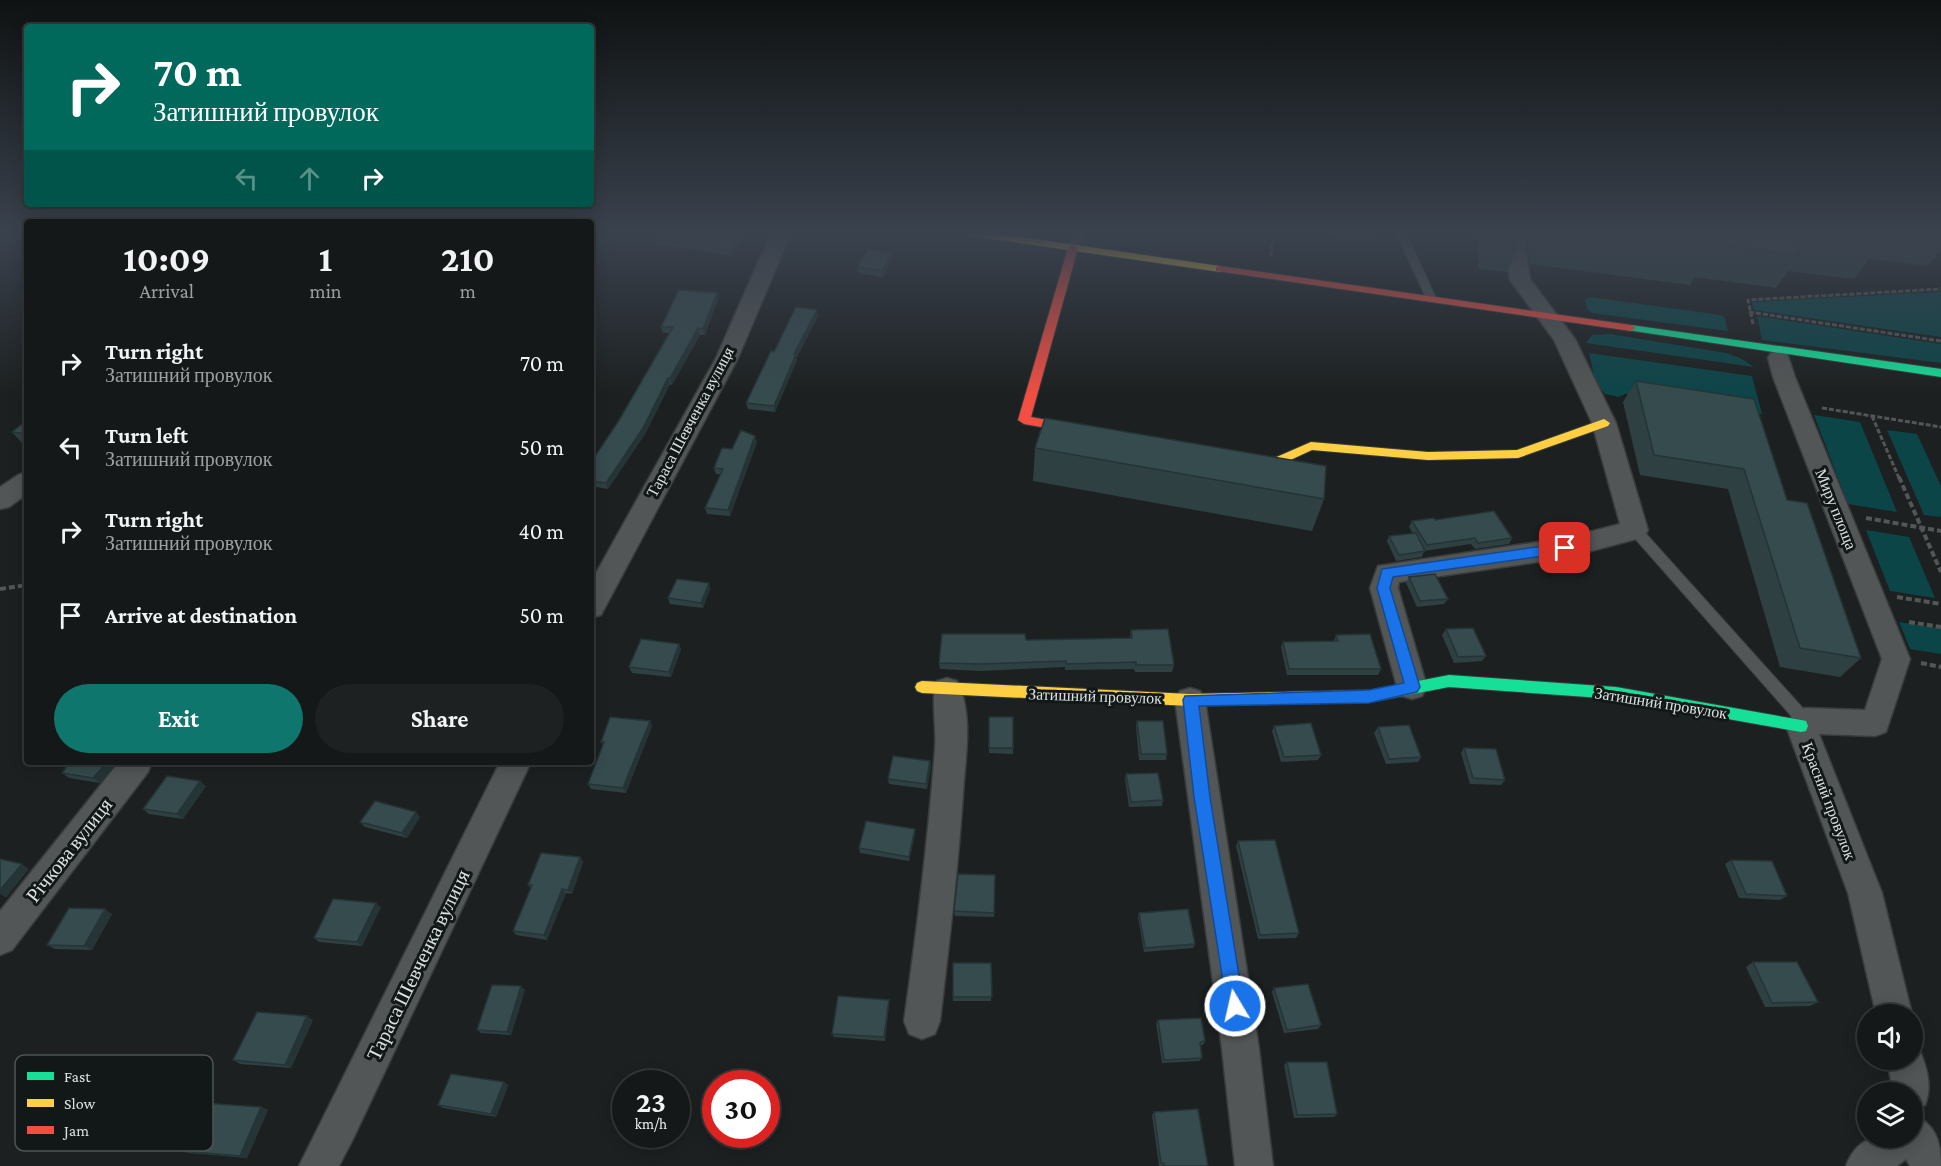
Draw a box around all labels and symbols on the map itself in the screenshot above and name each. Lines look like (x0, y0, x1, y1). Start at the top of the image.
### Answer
street label: Тараса Шевченка вулиця (643, 344, 738, 500)
street label: Миру площа (1811, 466, 1860, 552)
pin (1539, 522, 1590, 573)
street label: Затишний провулок (1593, 684, 1729, 723)
street label: Затишний провулок (1028, 685, 1162, 708)
street label: Красний провулок (1798, 740, 1859, 863)
street label: Річкова вулиця (22, 794, 117, 907)
street label: Тараса Шевченка вулиця (362, 866, 475, 1064)
position arrow (1203, 974, 1267, 1038)
legend (15, 1055, 213, 1151)
text: Fast (64, 1068, 91, 1085)
speed limit sign: 30 (702, 1070, 780, 1148)
text: Slow (64, 1095, 96, 1112)
text: Jam (62, 1122, 89, 1140)

